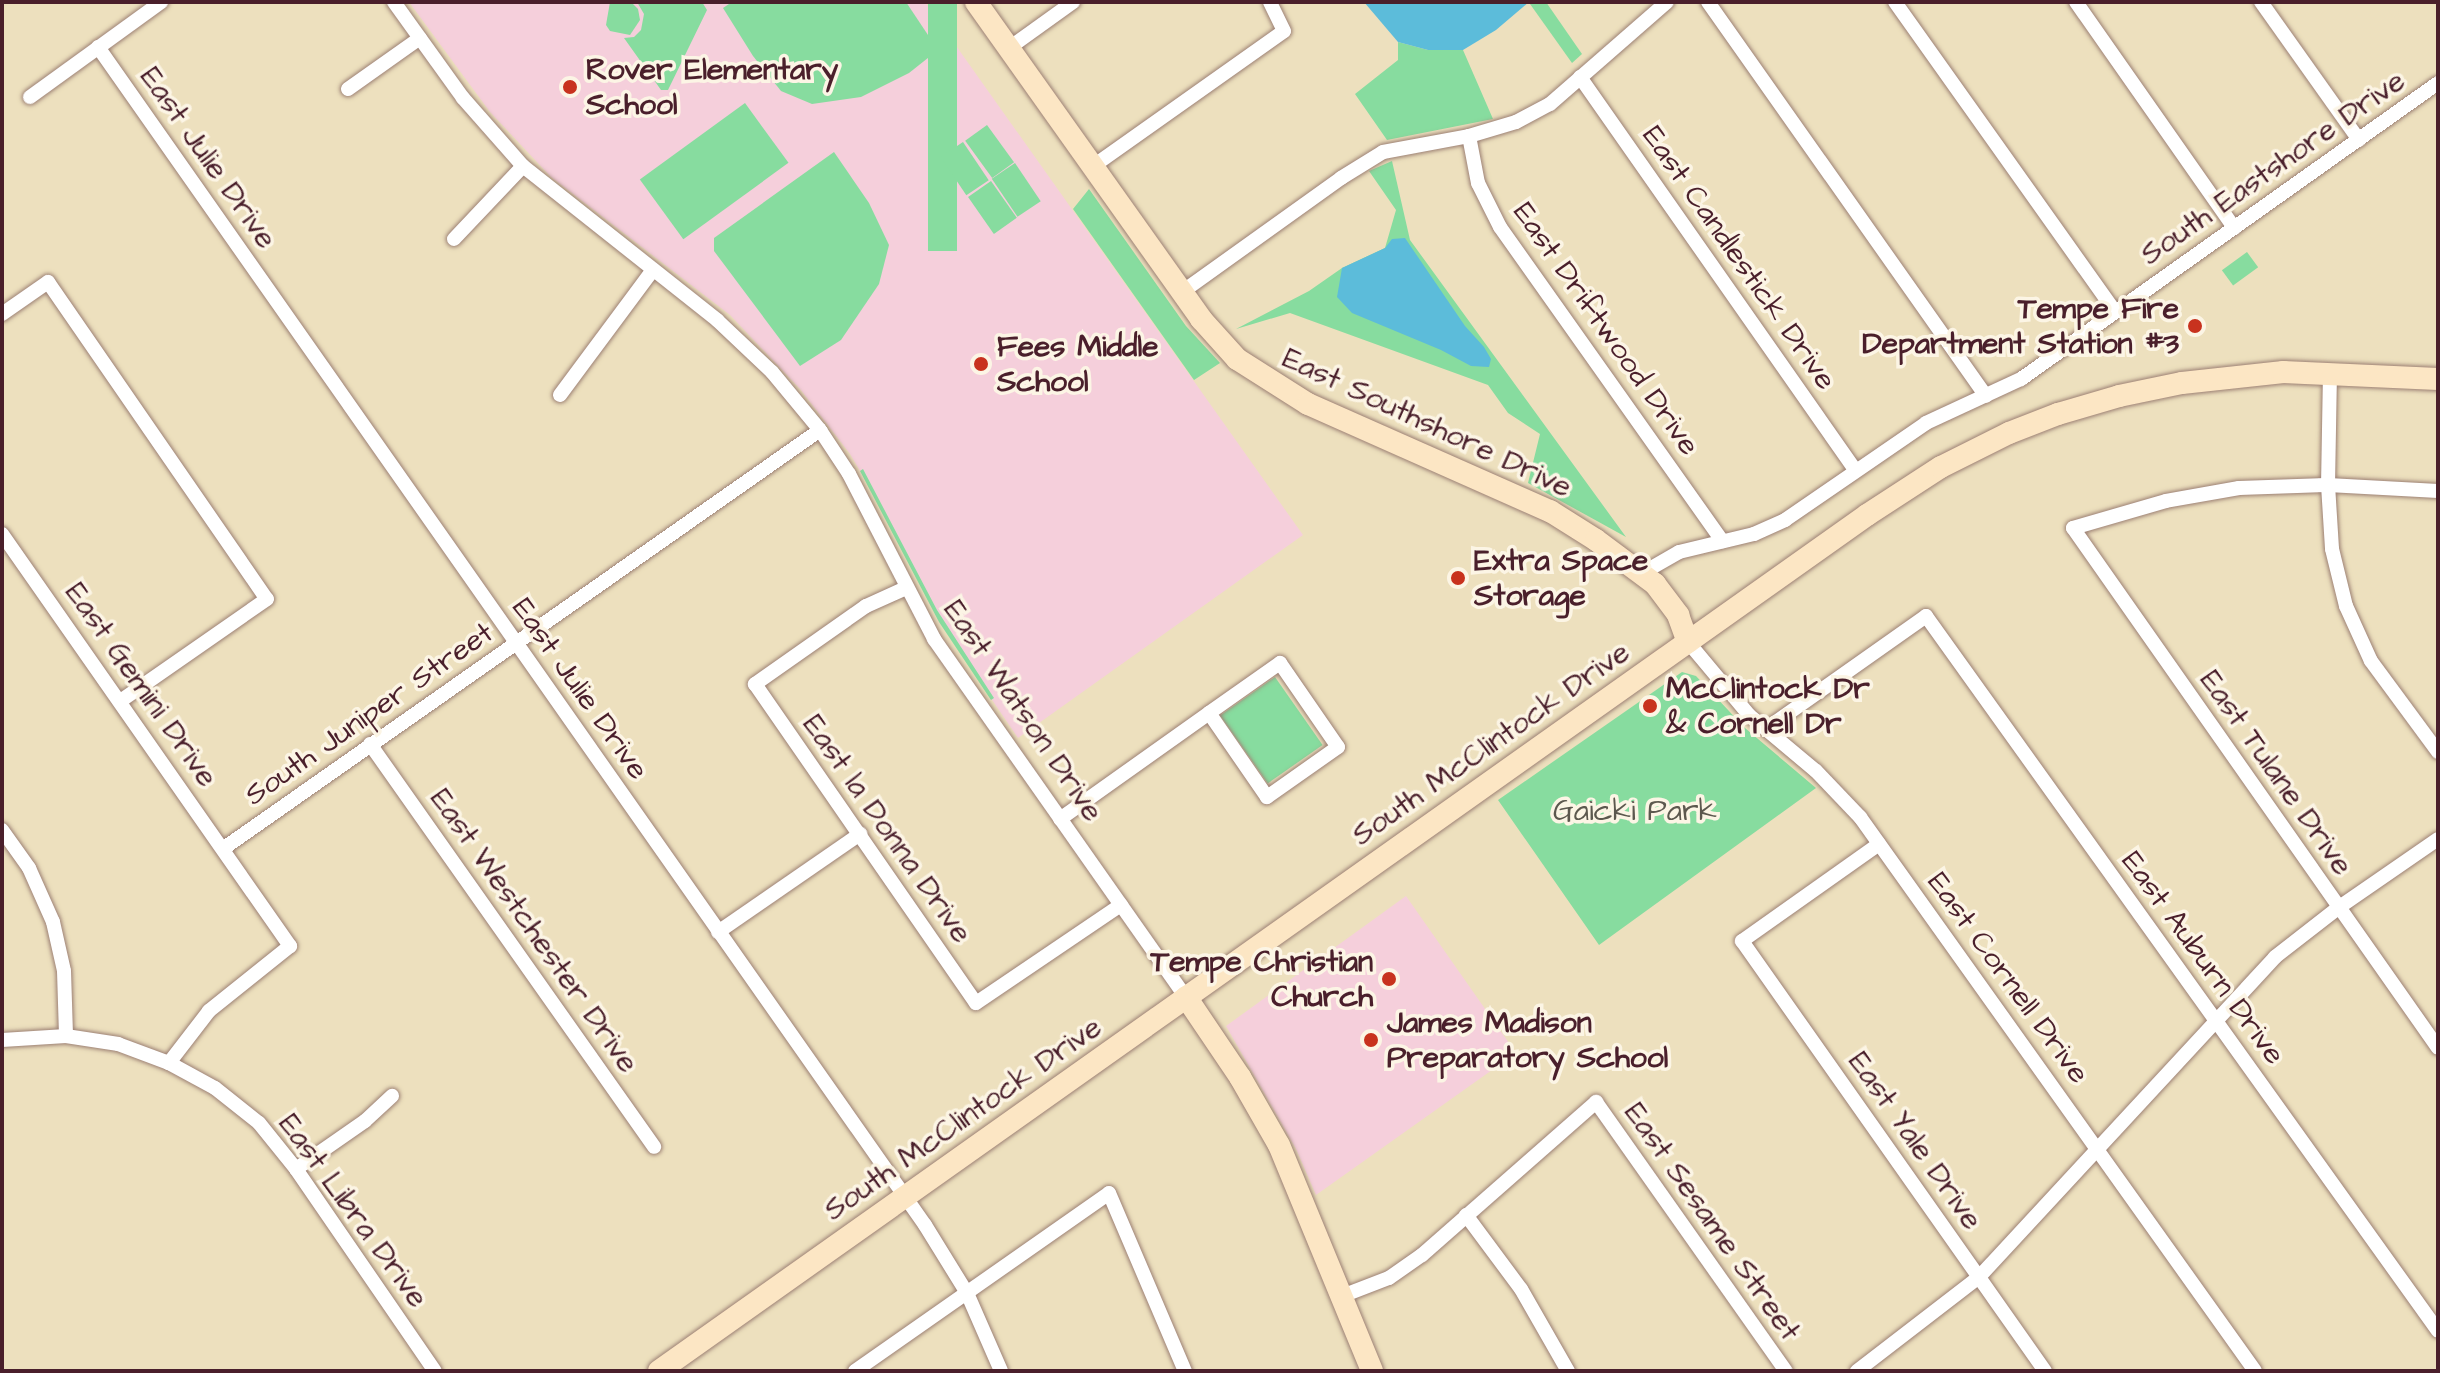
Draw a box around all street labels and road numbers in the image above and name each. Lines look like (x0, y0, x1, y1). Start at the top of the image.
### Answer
street label: East Julie Drive (132, 60, 284, 256)
street label: South Eastshore Drive (2134, 63, 2412, 273)
street label: East Candlestick Drive (1634, 119, 1844, 397)
street label: East Driftwood Drive (1505, 196, 1707, 462)
street label: East Southshore Drive (1277, 340, 1577, 506)
street label: East Gemini Drive (57, 576, 225, 794)
street label: East Julie Drive (504, 591, 656, 787)
street label: East Watson Drive (936, 594, 1110, 828)
street label: South Juniper Street (238, 615, 500, 813)
street label: South McClintock Drive (1345, 634, 1637, 854)
street label: East Tulane Drive (2192, 664, 2360, 882)
street label: East la Donna Drive (795, 708, 979, 950)
street label: East Westchester Drive (422, 782, 646, 1080)
street label: East Auburn Drive (2114, 844, 2292, 1072)
street label: East Cornell Drive (1919, 866, 2097, 1090)
street label: South McClintock Drive (817, 1009, 1109, 1229)
street label: East Yale Drive (1840, 1045, 1990, 1237)
street label: East Sesame Street (1616, 1096, 1808, 1348)
street label: East Libra Drive (271, 1107, 435, 1315)

